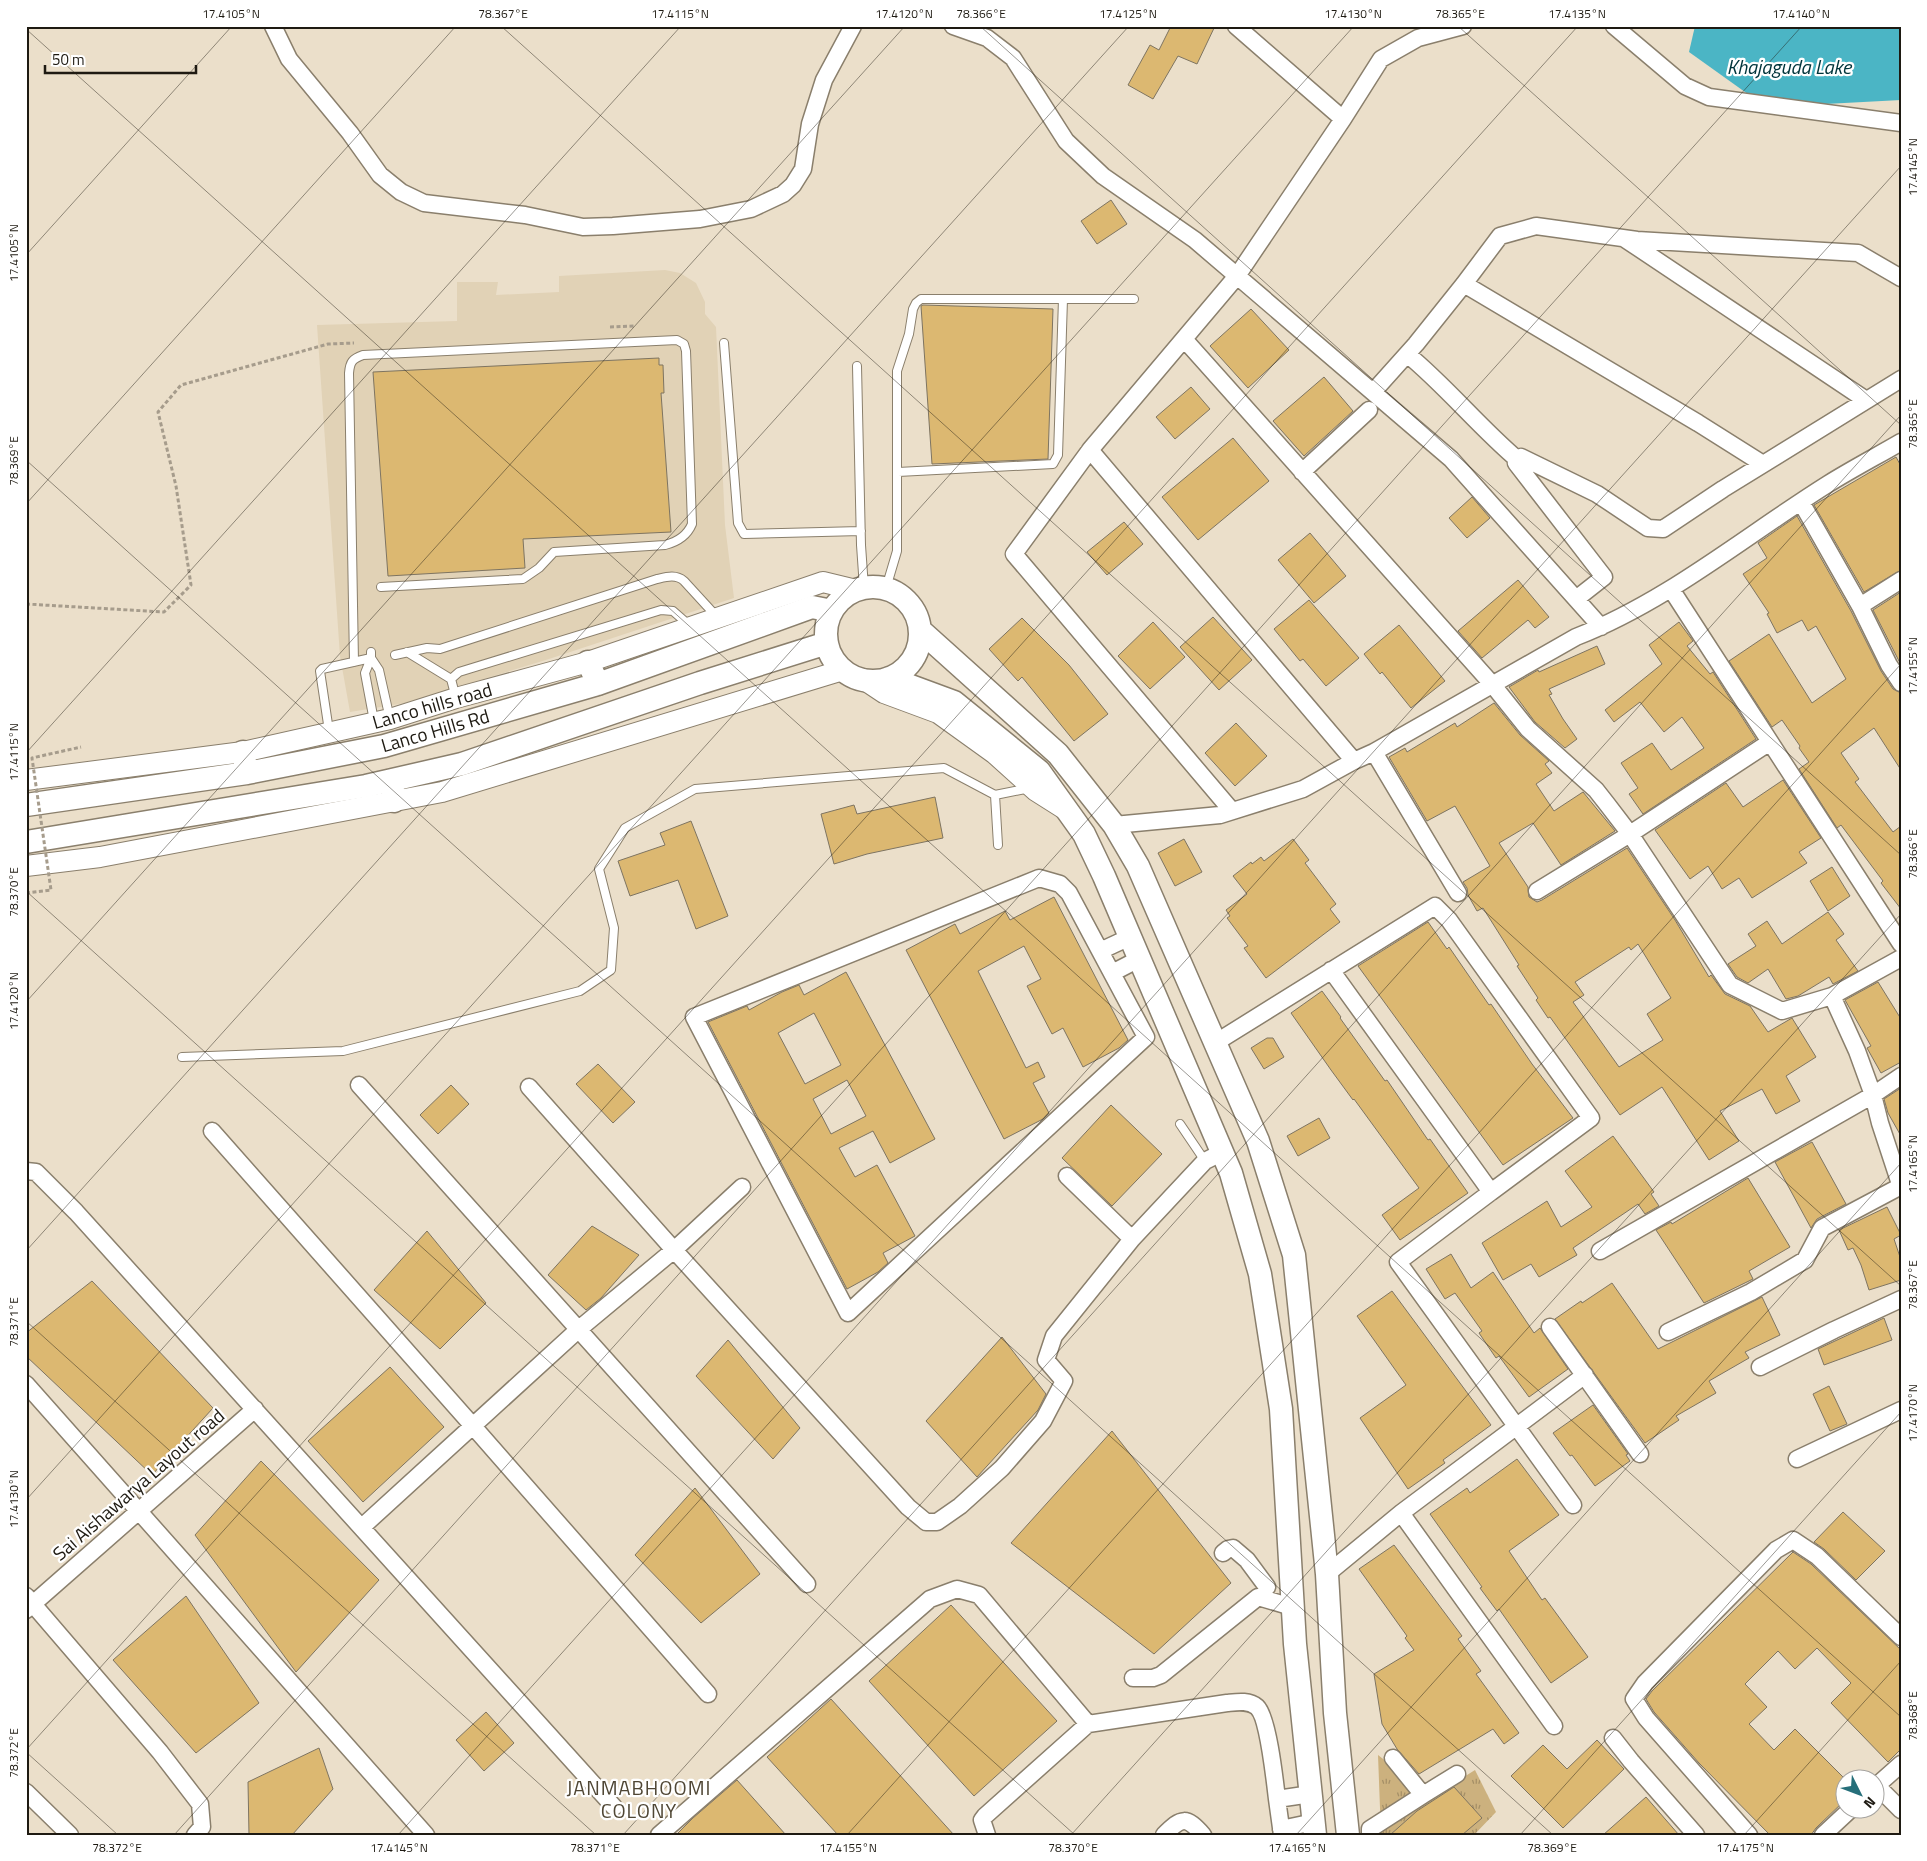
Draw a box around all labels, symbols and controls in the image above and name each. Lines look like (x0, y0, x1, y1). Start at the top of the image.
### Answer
text: 17.4105°N (202, 4, 260, 23)
text: 78.367°E (478, 4, 528, 23)
text: 17.4115°N (651, 4, 709, 23)
text: 17.4120°N (875, 4, 933, 23)
text: 78.366°E (956, 4, 1006, 23)
text: 17.4125°N (1099, 4, 1157, 23)
text: 17.4130°N (1324, 4, 1382, 23)
text: 78.365°E (1435, 4, 1485, 23)
text: 17.4135°N (1548, 4, 1606, 23)
text: 17.4140°N (1772, 4, 1830, 23)
scale bar (45, 42, 196, 74)
text: 50 m (52, 48, 85, 71)
water label: Khajaguda Lake (1727, 51, 1853, 82)
text: 17.4145°N (1903, 138, 1922, 196)
text: 17.4105°N (4, 224, 23, 282)
text: 78.365°E (1903, 399, 1922, 449)
text: 78.369°E (4, 436, 23, 486)
text: 17.4155°N (1903, 637, 1922, 695)
street label: Lanco hills road (369, 674, 495, 736)
street label: Lanco Hills Rd (377, 701, 493, 759)
text: 17.4115°N (4, 723, 23, 781)
text: 78.366°E (1903, 829, 1922, 879)
text: 78.370°E (4, 867, 23, 917)
text: 17.4120°N (4, 972, 23, 1030)
text: 17.4165°N (1903, 1135, 1922, 1193)
text: 78.367°E (1903, 1260, 1922, 1310)
text: 78.371°E (4, 1297, 23, 1347)
text: 17.4170°N (1903, 1384, 1922, 1442)
street label: Sai Aishawarya Layout road (46, 1401, 230, 1567)
text: 17.4130°N (4, 1470, 23, 1528)
text: 78.368°E (1903, 1691, 1922, 1741)
text: 78.372°E (4, 1728, 23, 1778)
north arrow (1834, 1768, 1884, 1818)
district label: JANMABHOOMI COLONY (567, 1772, 711, 1826)
text: N (1859, 1792, 1881, 1814)
text: 78.372°E (92, 1838, 142, 1857)
text: 17.4145°N (370, 1838, 428, 1857)
text: 78.371°E (570, 1838, 620, 1857)
text: 17.4155°N (819, 1838, 877, 1857)
text: 78.370°E (1048, 1838, 1098, 1857)
text: 17.4165°N (1268, 1838, 1326, 1857)
text: 78.369°E (1527, 1838, 1577, 1857)
text: 17.4175°N (1716, 1838, 1774, 1857)

